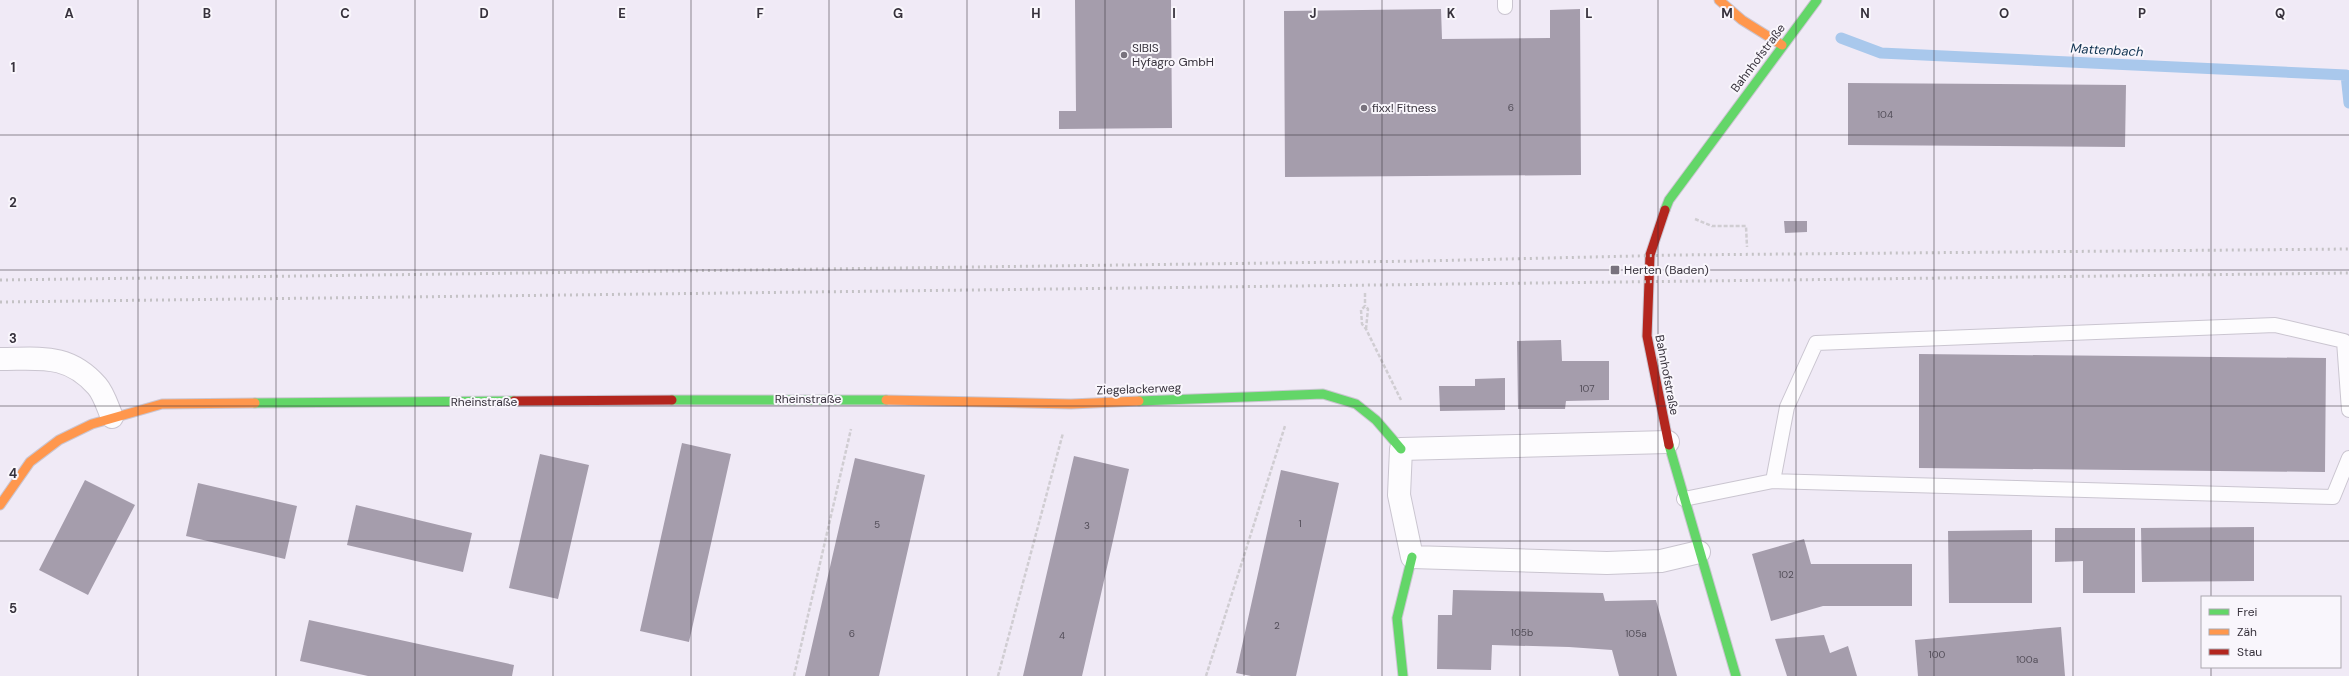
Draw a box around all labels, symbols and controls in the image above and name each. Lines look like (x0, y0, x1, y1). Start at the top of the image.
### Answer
text: A (64, 5, 74, 22)
text: B (203, 5, 211, 22)
text: C (340, 5, 350, 22)
text: D (479, 5, 489, 22)
text: E (618, 5, 626, 22)
text: F (756, 5, 764, 22)
text: G (893, 5, 903, 22)
text: H (1031, 5, 1041, 22)
text: I (1172, 5, 1176, 22)
text: J (1309, 5, 1317, 22)
text: K (1447, 5, 1456, 22)
text: L (1585, 5, 1593, 22)
text: M (1721, 5, 1733, 22)
text: N (1860, 5, 1870, 22)
text: O (1999, 5, 2009, 22)
text: P (2138, 5, 2146, 22)
text: Q (2275, 5, 2285, 22)
street label: Bahnhofstraße (1727, 21, 1789, 95)
place label: SIBIS Hyfagro GmbH (1132, 40, 1214, 70)
water label: Mattenbach (2070, 40, 2144, 60)
marker: SIBIS Hyfagro GmbH (1119, 50, 1129, 60)
text: 1 (11, 59, 15, 76)
place label: fixx! Fitness (1372, 100, 1437, 116)
house number: 6 (1508, 101, 1514, 114)
marker: fixx! Fitness (1359, 103, 1369, 113)
house number: 104 (1877, 108, 1893, 121)
text: 2 (9, 194, 17, 211)
place label: Herten (Baden) (1624, 262, 1709, 278)
marker: Herten (Baden) (1609, 264, 1621, 276)
text: 3 (9, 330, 17, 347)
street label: Bahnhofstraße (1651, 334, 1683, 417)
street label: Ziegelackerweg (1096, 380, 1182, 398)
house number: 107 (1579, 382, 1595, 395)
street label: Rheinstraße (775, 391, 841, 407)
street label: Rheinstraße (451, 394, 517, 410)
text: 4 (9, 465, 17, 482)
house number: 1 (1298, 517, 1302, 530)
house number: 5 (874, 518, 880, 531)
house number: 3 (1084, 519, 1090, 532)
house number: 102 (1778, 568, 1794, 581)
legend (2201, 596, 2341, 668)
text: 5 (9, 600, 17, 617)
text: Frei (2237, 604, 2257, 620)
house number: 2 (1274, 619, 1280, 632)
text: Zäh (2237, 624, 2257, 640)
house number: 105b (1511, 626, 1533, 639)
house number: 6 (849, 627, 855, 640)
house number: 105a (1625, 627, 1647, 640)
house number: 4 (1059, 629, 1065, 642)
text: Stau (2237, 644, 2262, 660)
house number: 100 (1929, 648, 1946, 661)
house number: 100a (2016, 653, 2038, 666)

